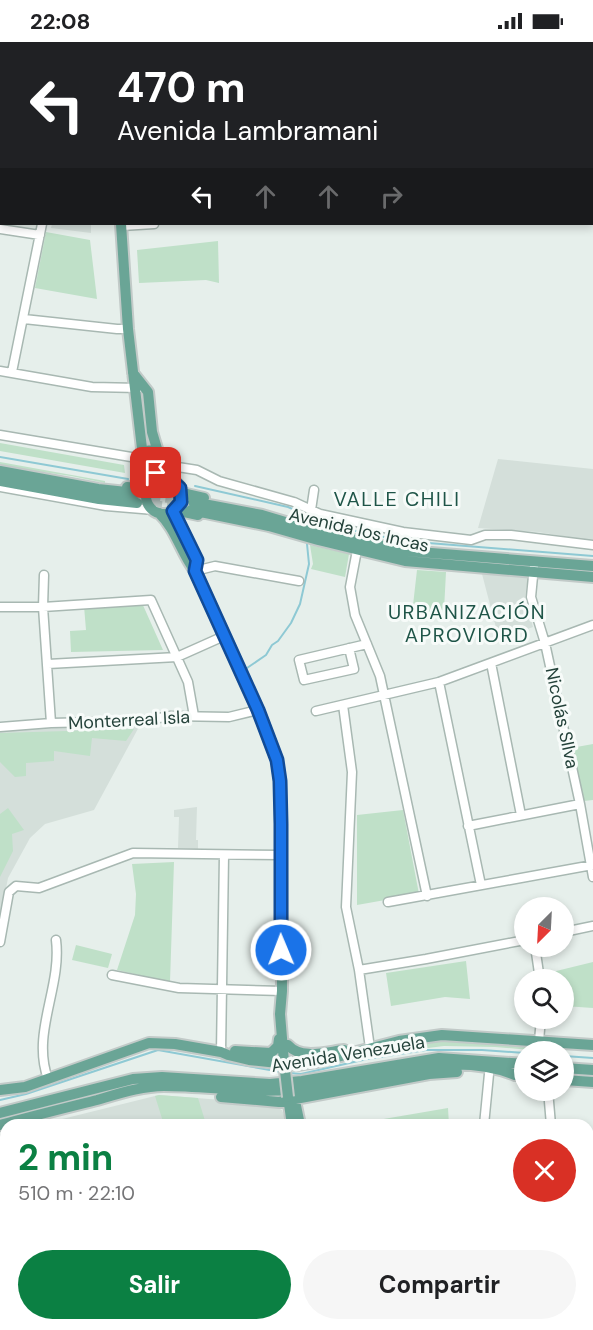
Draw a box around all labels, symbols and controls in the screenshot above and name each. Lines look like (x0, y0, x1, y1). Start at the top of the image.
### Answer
text: 22:08 (30, 7, 90, 36)
text: 470 m (117, 60, 246, 115)
icon: left (18, 66, 96, 144)
text: Avenida Lambramani (117, 113, 379, 148)
icon: left (186, 180, 219, 213)
icon: ahead (249, 180, 282, 213)
icon: ahead (312, 180, 345, 213)
icon: right (375, 180, 408, 213)
pin (130, 447, 181, 498)
icon: arrive (139, 456, 172, 489)
district label: VALLE CHILI (334, 486, 460, 512)
street label: Avenida los Incas (287, 502, 431, 558)
district label: URBANIZACIÓN APROVIORD (388, 599, 546, 648)
street label: Nicolás SIlva (540, 665, 584, 771)
street label: Monterreal Isla (67, 705, 191, 735)
north arrow (514, 897, 574, 957)
map controls (514, 897, 574, 1101)
position arrow (249, 918, 313, 982)
button: search (514, 969, 574, 1029)
street label: Avenida Venezuela (270, 1030, 426, 1078)
button: layers (514, 1041, 574, 1101)
text: 2 min (18, 1134, 113, 1181)
button: close (513, 1139, 576, 1202)
text: 510 m · 22:10 (18, 1180, 135, 1206)
button: Salir (18, 1250, 291, 1319)
button: Compartir (303, 1250, 576, 1319)

